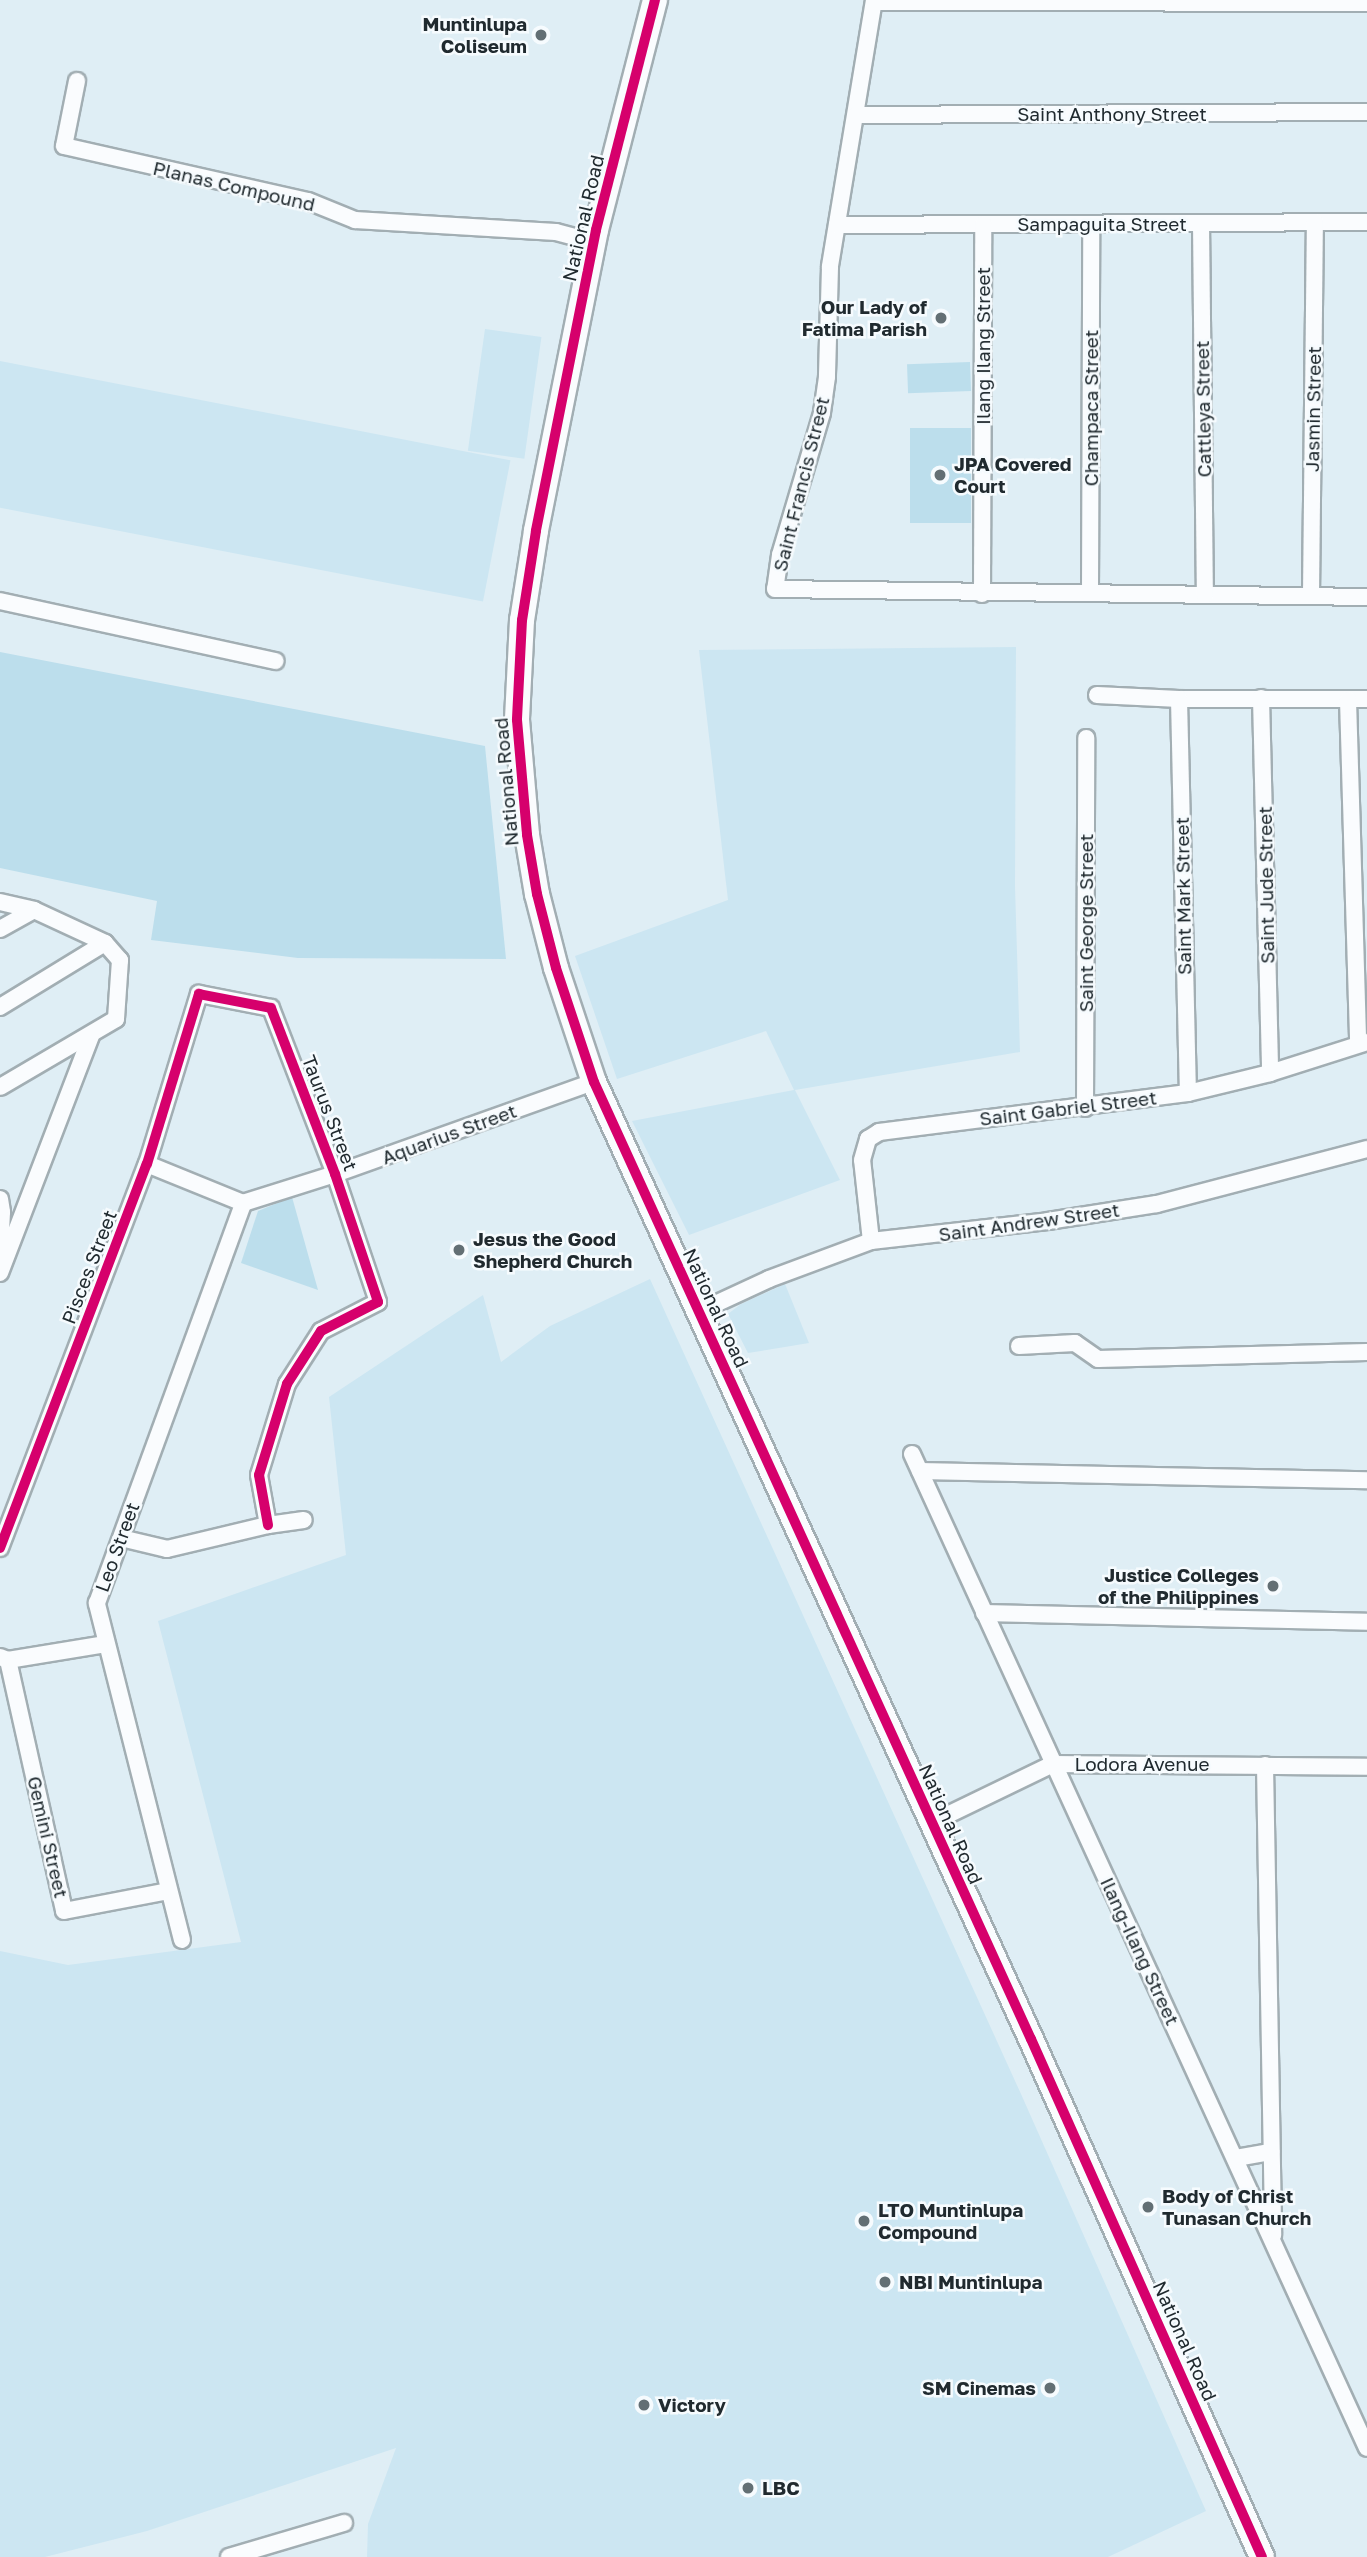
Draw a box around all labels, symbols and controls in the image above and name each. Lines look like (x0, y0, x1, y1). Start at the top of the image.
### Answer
place label: Muntinlupa Coliseum (423, 13, 527, 57)
marker: Muntinlupa Coliseum (533, 27, 549, 43)
street label: Saint Anthony Street (1017, 103, 1207, 125)
street label: National Road (557, 153, 609, 283)
street label: Planas Compound (151, 156, 317, 216)
street label: Sampaguita Street (1017, 213, 1187, 235)
street label: Ilang Ilang Street (972, 267, 994, 425)
place label: Our Lady of Fatima Parish (802, 296, 927, 340)
marker: Our Lady of Fatima Parish (933, 310, 949, 326)
street label: Champaca Street (1080, 330, 1102, 486)
street label: Cattleya Street (1190, 340, 1216, 478)
street label: Jasmin Street (1301, 346, 1325, 472)
street label: Saint Francis Street (768, 394, 834, 574)
place label: JPA Covered Court (954, 453, 1071, 497)
marker: JPA Covered Court (932, 467, 948, 483)
street label: National Road (489, 717, 523, 847)
street label: Saint Jude Street (1253, 806, 1279, 964)
street label: Saint Mark Street (1170, 817, 1196, 975)
street label: Saint George Street (1075, 834, 1097, 1012)
street label: Taurus Street (297, 1052, 363, 1174)
street label: Saint Gabriel Street (978, 1086, 1158, 1130)
street label: Aquarius Street (379, 1099, 519, 1169)
street label: Saint Andrew Street (937, 1198, 1121, 1246)
street label: Pisces Street (57, 1207, 121, 1327)
place label: Jesus the Good Shepherd Church (473, 1228, 632, 1272)
marker: Jesus the Good Shepherd Church (451, 1242, 467, 1258)
street label: National Road (678, 1245, 754, 1371)
street label: Leo Street (90, 1499, 144, 1595)
place label: Justice Colleges of the Philippines (1098, 1564, 1259, 1608)
marker: Justice Colleges of the Philippines (1265, 1578, 1281, 1594)
street label: Lodora Avenue (1075, 1753, 1209, 1775)
street label: National Road (914, 1760, 988, 1888)
street label: Gemini Street (23, 1774, 73, 1900)
street label: Ilang-Ilang Street (1096, 1873, 1184, 2029)
place label: Body of Christ Tunasan Church (1162, 2185, 1311, 2229)
place label: LTO Muntinlupa Compound (878, 2199, 1023, 2243)
marker: Body of Christ Tunasan Church (1140, 2199, 1156, 2215)
marker: LTO Muntinlupa Compound (856, 2213, 872, 2229)
place label: NBI Muntinlupa (899, 2271, 1042, 2293)
marker: NBI Muntinlupa (877, 2274, 893, 2290)
street label: National Road (1148, 2277, 1222, 2405)
place label: SM Cinemas (922, 2377, 1036, 2399)
marker: SM Cinemas (1042, 2380, 1058, 2396)
place label: Victory (658, 2394, 726, 2416)
marker: Victory (636, 2397, 652, 2413)
place label: LBC (762, 2477, 800, 2499)
marker: LBC (740, 2480, 756, 2496)

